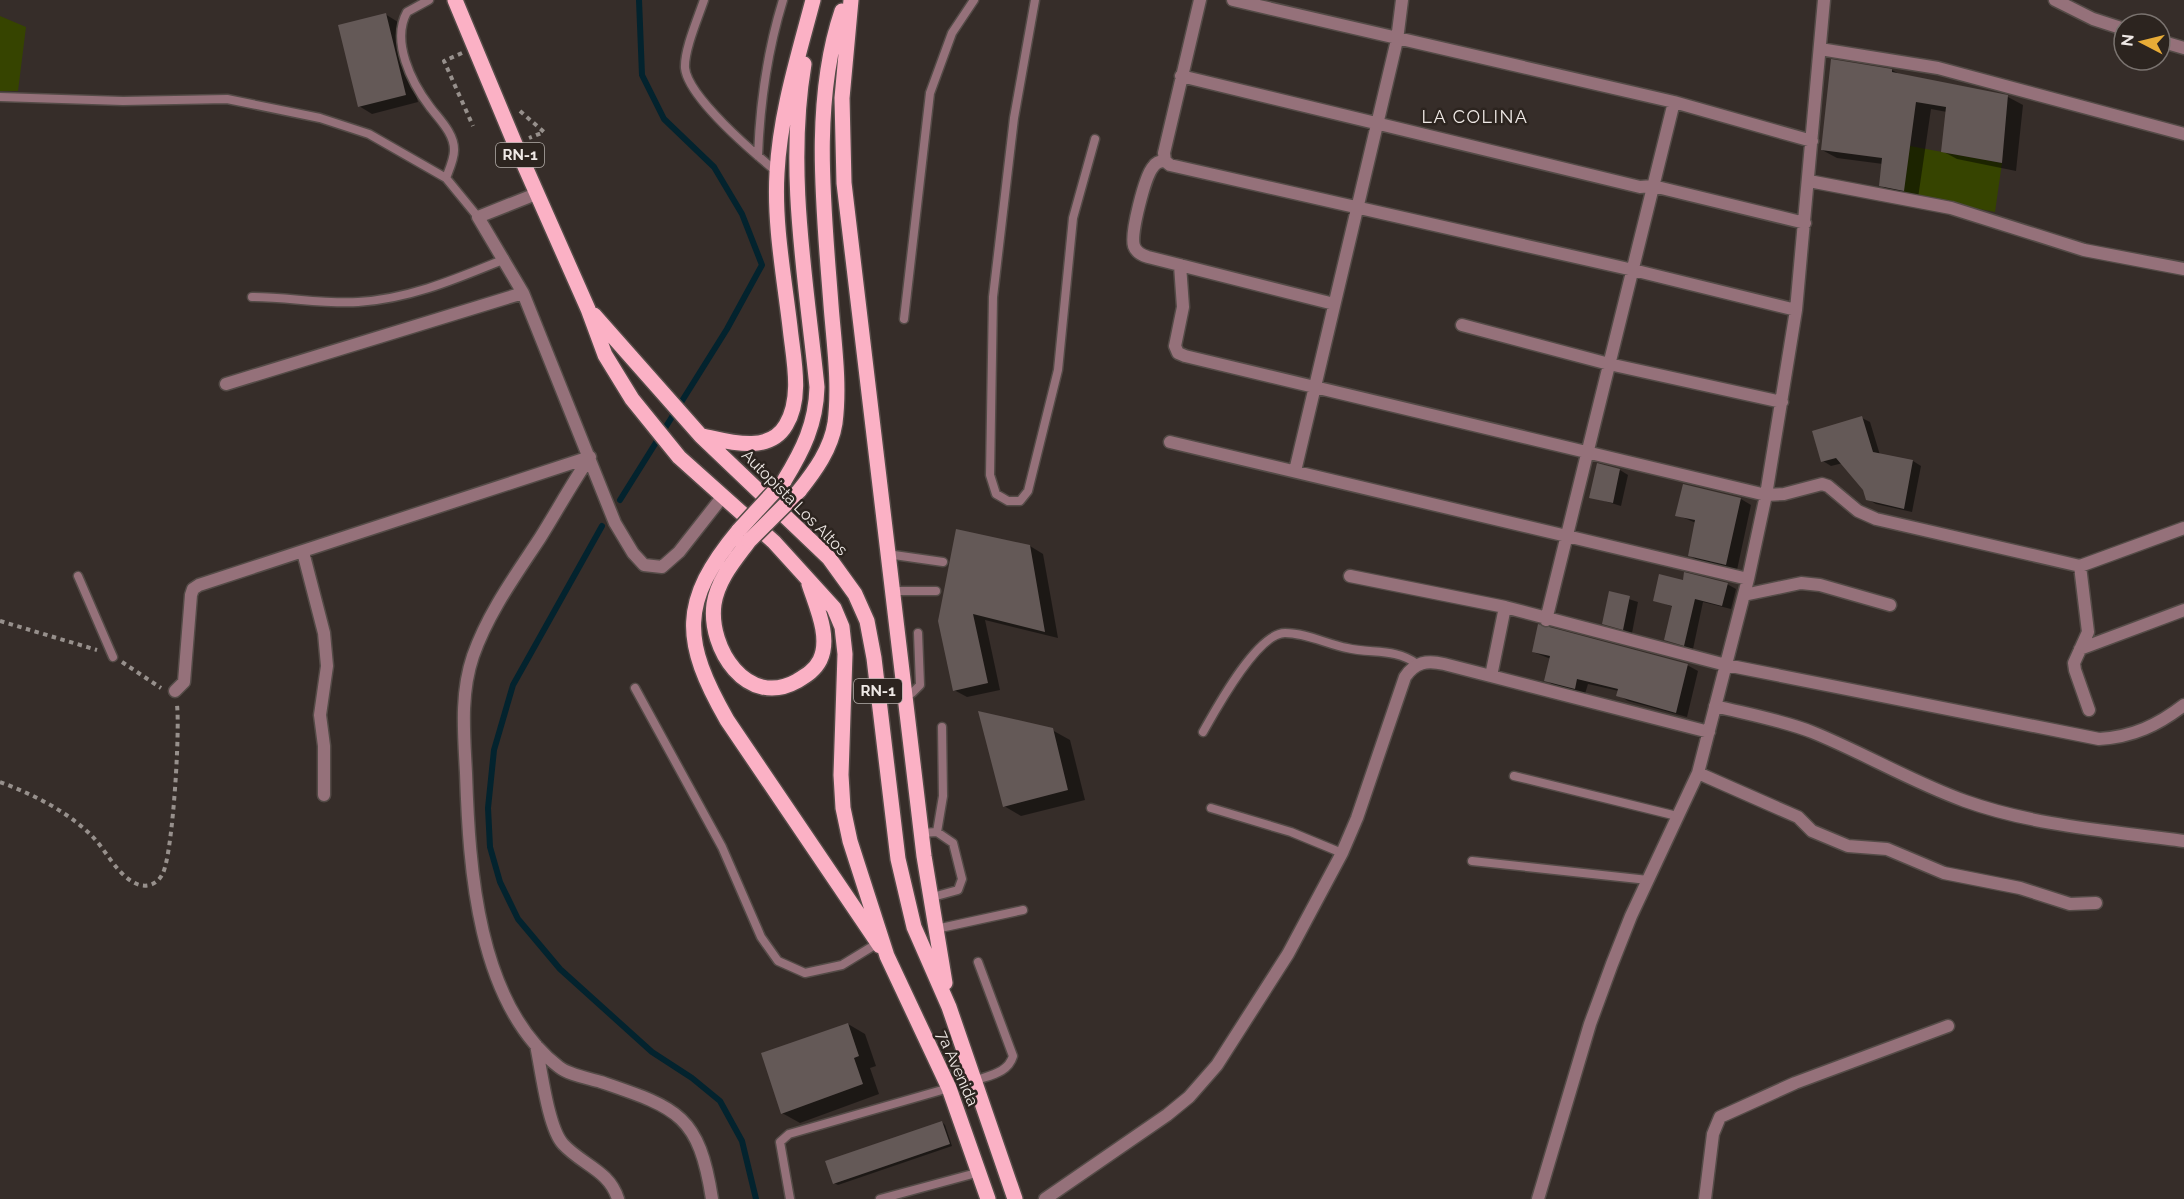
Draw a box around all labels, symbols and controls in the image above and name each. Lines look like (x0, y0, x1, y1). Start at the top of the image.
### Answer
north arrow (2112, 12, 2172, 72)
text: N (2117, 33, 2138, 47)
district label: LA COLINA (1422, 106, 1528, 127)
road number: RN-1 (496, 143, 544, 167)
street label: Autopista Los Altos (738, 446, 852, 559)
road number: RN-1 (854, 679, 902, 703)
street label: 7a Avenida (933, 1028, 983, 1109)

